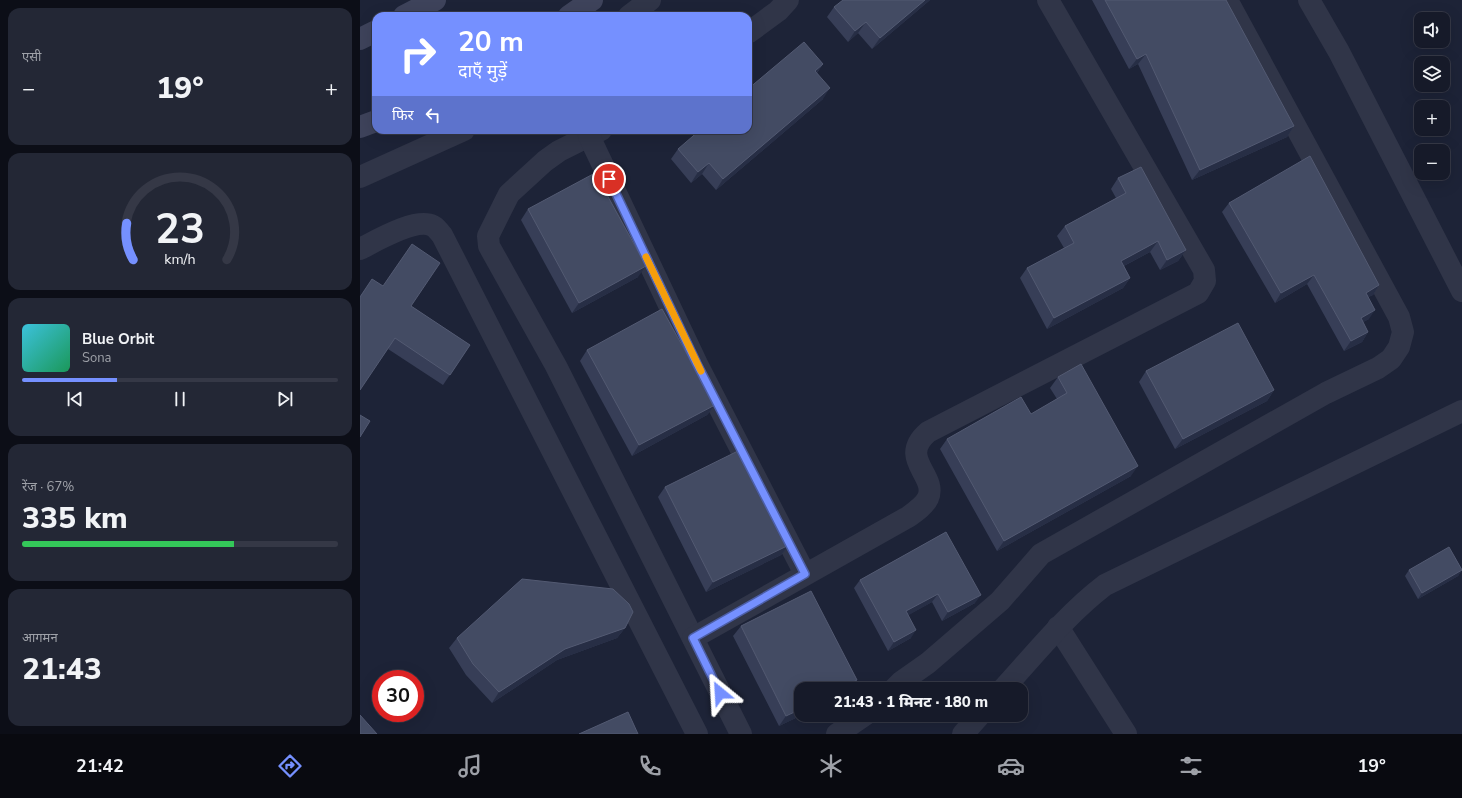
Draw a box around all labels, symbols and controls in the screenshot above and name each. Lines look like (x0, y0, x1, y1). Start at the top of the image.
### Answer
map controls (1414, 12, 1450, 180)
button: sound (1414, 12, 1450, 48)
text: 20 m (458, 23, 524, 61)
icon: right (392, 28, 444, 80)
text: एसी (22, 48, 41, 66)
button: layers (1414, 56, 1450, 92)
text: दाएँ मुड़ें (458, 59, 507, 83)
text: 19° (156, 68, 204, 109)
text: − (22, 74, 35, 104)
text: + (325, 74, 338, 104)
button: + (1414, 100, 1450, 136)
icon: left (422, 104, 444, 126)
text: फिर (392, 105, 414, 125)
button: − (1414, 144, 1450, 180)
pin (592, 162, 626, 196)
icon: arrive (598, 168, 620, 190)
text: 23 (155, 201, 205, 258)
text: km/h (164, 249, 196, 268)
text: Blue Orbit (82, 329, 154, 349)
text: Sona (82, 349, 112, 367)
icon: previous (64, 388, 86, 410)
icon: pause (169, 388, 191, 410)
icon: next (274, 388, 296, 410)
text: रेंज · 67% (22, 478, 74, 496)
text: 335 km (22, 498, 128, 539)
text: आगमन (22, 629, 58, 647)
text: 21:43 (22, 649, 102, 690)
speed limit sign: 30 (372, 670, 424, 722)
position arrow (699, 672, 741, 714)
text: 21:43 · 1 मिनट · 180 m (834, 692, 988, 712)
icon: directions (276, 752, 304, 780)
icon: music (456, 752, 484, 780)
icon: phone (636, 752, 664, 780)
icon: climate (817, 752, 845, 780)
icon: car (997, 752, 1025, 780)
icon: filters (1177, 752, 1205, 780)
text: 21:42 (76, 754, 124, 778)
text: 19° (1357, 754, 1386, 778)

